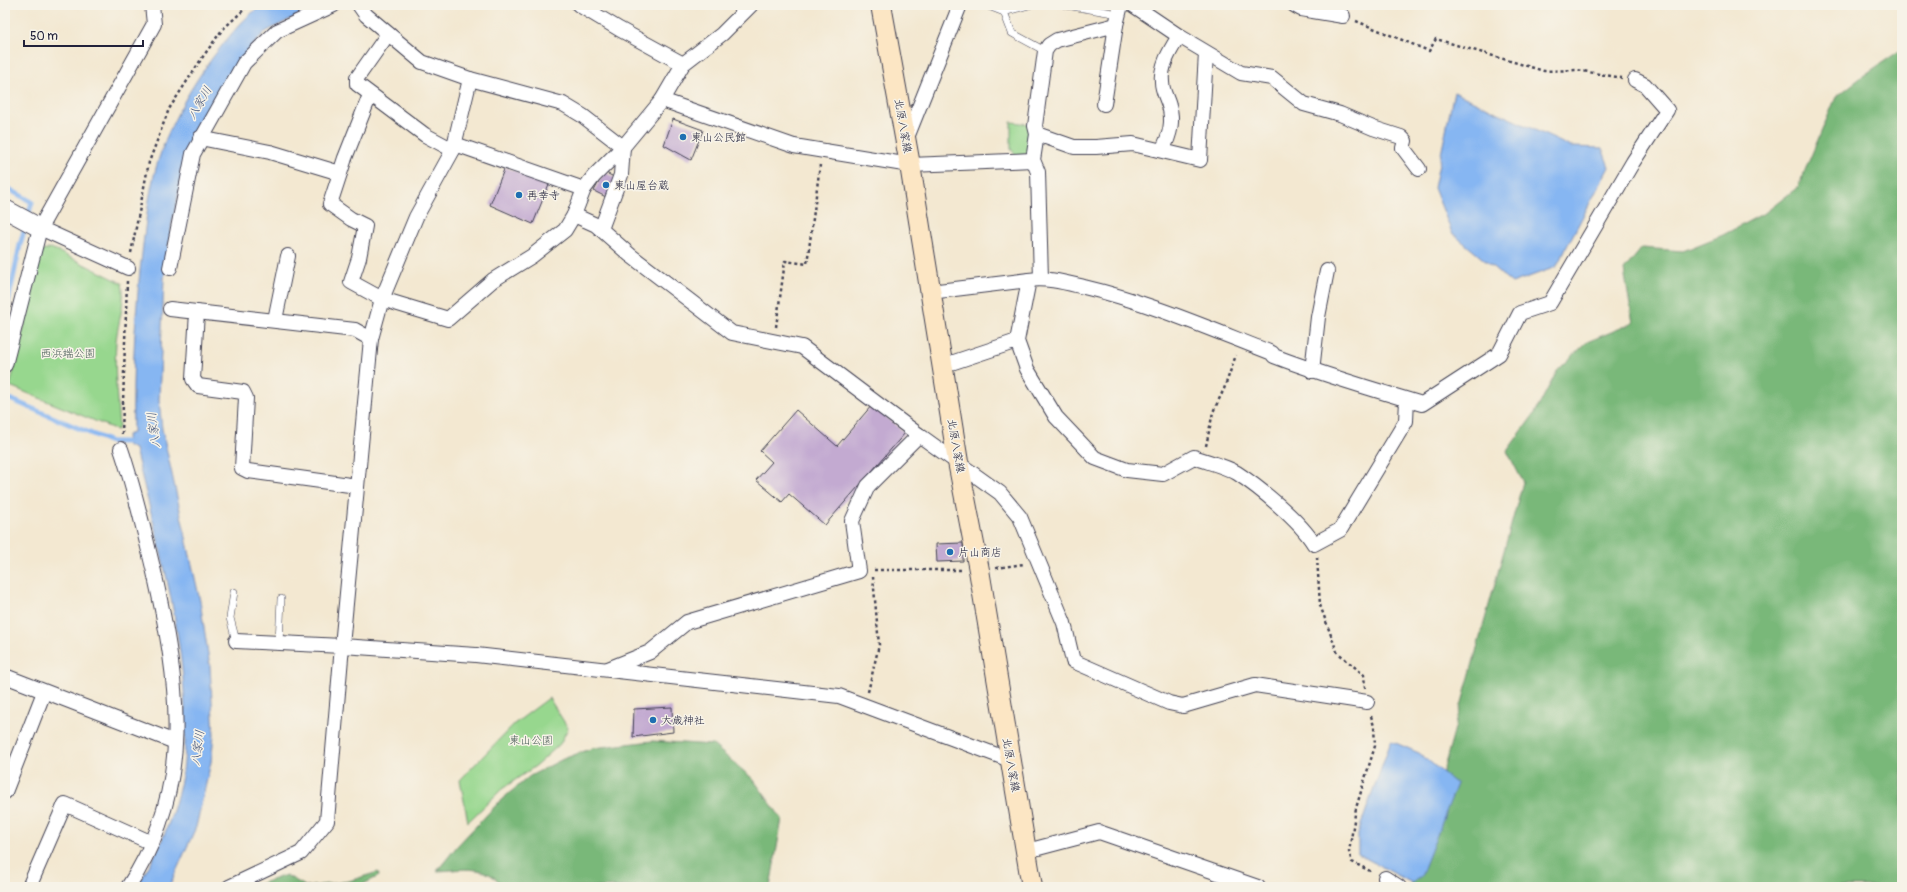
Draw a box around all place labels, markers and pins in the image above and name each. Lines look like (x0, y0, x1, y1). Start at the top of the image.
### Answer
place label: 東山公民館 (691, 131, 746, 144)
marker: 東山公民館 (678, 132, 688, 142)
place label: 東山屋台蔵 (614, 179, 669, 192)
marker: 東山屋台蔵 (601, 180, 611, 190)
place label: 再幸寺 (527, 189, 560, 202)
marker: 再幸寺 (514, 190, 524, 200)
place label: 片山商店 (958, 546, 1002, 559)
marker: 片山商店 (945, 547, 955, 557)
place label: 大歳神社 (661, 714, 705, 727)
marker: 大歳神社 (648, 715, 658, 725)

